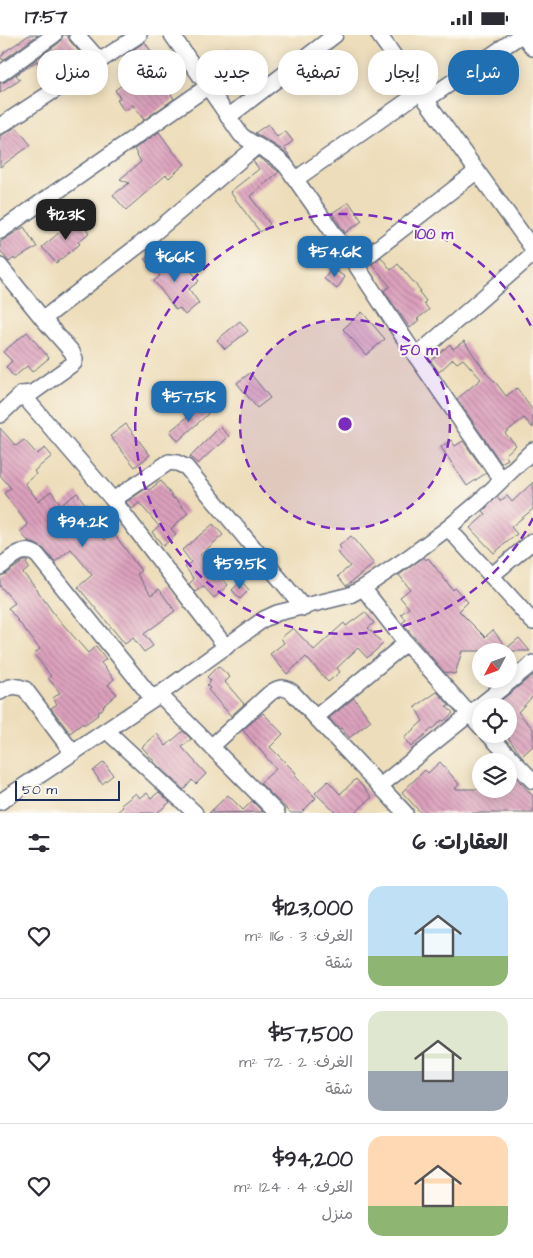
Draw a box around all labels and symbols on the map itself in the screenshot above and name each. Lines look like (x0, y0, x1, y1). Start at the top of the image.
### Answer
pin: $123K (31, 199, 101, 241)
text: 100 m (415, 224, 454, 245)
pin: $54.6K (294, 235, 376, 278)
pin: $66K (145, 241, 205, 283)
text: 50 m (400, 340, 438, 361)
pin: $57.5K (148, 381, 230, 423)
centre of rings (336, 415, 354, 433)
pin: $94.2K (42, 505, 124, 548)
pin: $59.5K (199, 547, 281, 590)
north arrow (472, 643, 518, 687)
scale bar (15, 778, 120, 801)

